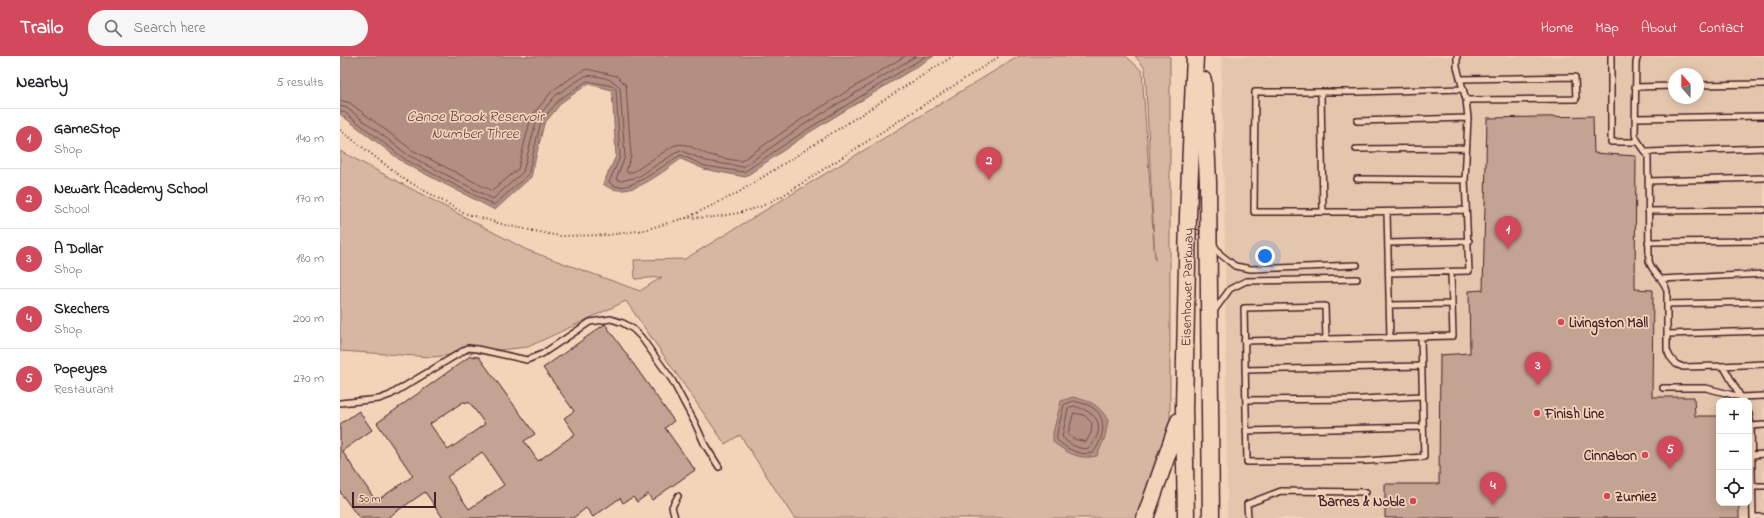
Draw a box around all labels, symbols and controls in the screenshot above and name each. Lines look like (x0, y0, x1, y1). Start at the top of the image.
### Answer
search box (88, 10, 368, 46)
text: Trailo (20, 15, 64, 42)
icon: search (102, 17, 124, 39)
text: Search here (134, 17, 205, 39)
text: Home (1541, 18, 1573, 39)
text: Map (1595, 18, 1619, 39)
text: About (1641, 18, 1677, 39)
text: Contact (1699, 18, 1744, 39)
north arrow (1668, 68, 1704, 104)
text: Nearby (16, 70, 68, 95)
text: 5 results (276, 73, 324, 92)
water label: Canoe Brook Reservoir Number Three (406, 106, 546, 145)
text: GameStop (54, 118, 121, 140)
text: 1 (27, 129, 31, 148)
text: 140 m (296, 129, 324, 148)
text: Shop (54, 140, 82, 159)
pin: 2 (976, 147, 1002, 180)
text: Newark Academy School (54, 178, 208, 200)
text: 2 (26, 189, 32, 208)
text: 170 m (296, 189, 324, 208)
text: School (54, 200, 90, 219)
pin: 1 (1495, 216, 1521, 249)
street label: Eisenhower Parkway (1176, 227, 1201, 347)
text: A Dollar (54, 238, 103, 260)
your location (1255, 246, 1275, 266)
text: 3 (26, 249, 32, 268)
text: 180 m (296, 249, 324, 268)
text: Shop (54, 260, 82, 279)
text: Skechers (54, 298, 110, 320)
text: 4 (26, 309, 32, 328)
text: 200 m (293, 309, 324, 328)
place label: Livingston Mall (1569, 313, 1649, 336)
marker: Livingston Mall (1556, 317, 1566, 327)
text: Shop (54, 320, 82, 339)
pin: 3 (1525, 352, 1551, 385)
text: Popeyes (54, 358, 107, 380)
text: 5 (25, 369, 33, 388)
text: 270 m (293, 369, 324, 388)
text: Restaurant (54, 380, 114, 399)
map controls (1716, 398, 1752, 506)
button: + (1716, 398, 1752, 434)
place label: Finish Line (1544, 404, 1605, 425)
marker: Finish Line (1532, 408, 1542, 418)
button: − (1716, 434, 1752, 470)
pin: 5 (1657, 436, 1683, 469)
place label: Cinnabon (1584, 446, 1637, 467)
marker: Cinnabon (1640, 450, 1650, 460)
button: locate (1716, 470, 1752, 506)
pin: 4 (1480, 472, 1506, 505)
place label: Zumiez (1615, 487, 1658, 508)
scale bar (352, 490, 436, 509)
text: 50 m (358, 491, 380, 507)
marker: Zumiez (1602, 491, 1612, 501)
place label: Barnes & Noble (1317, 492, 1406, 513)
marker: Barnes & Noble (1408, 496, 1418, 506)

